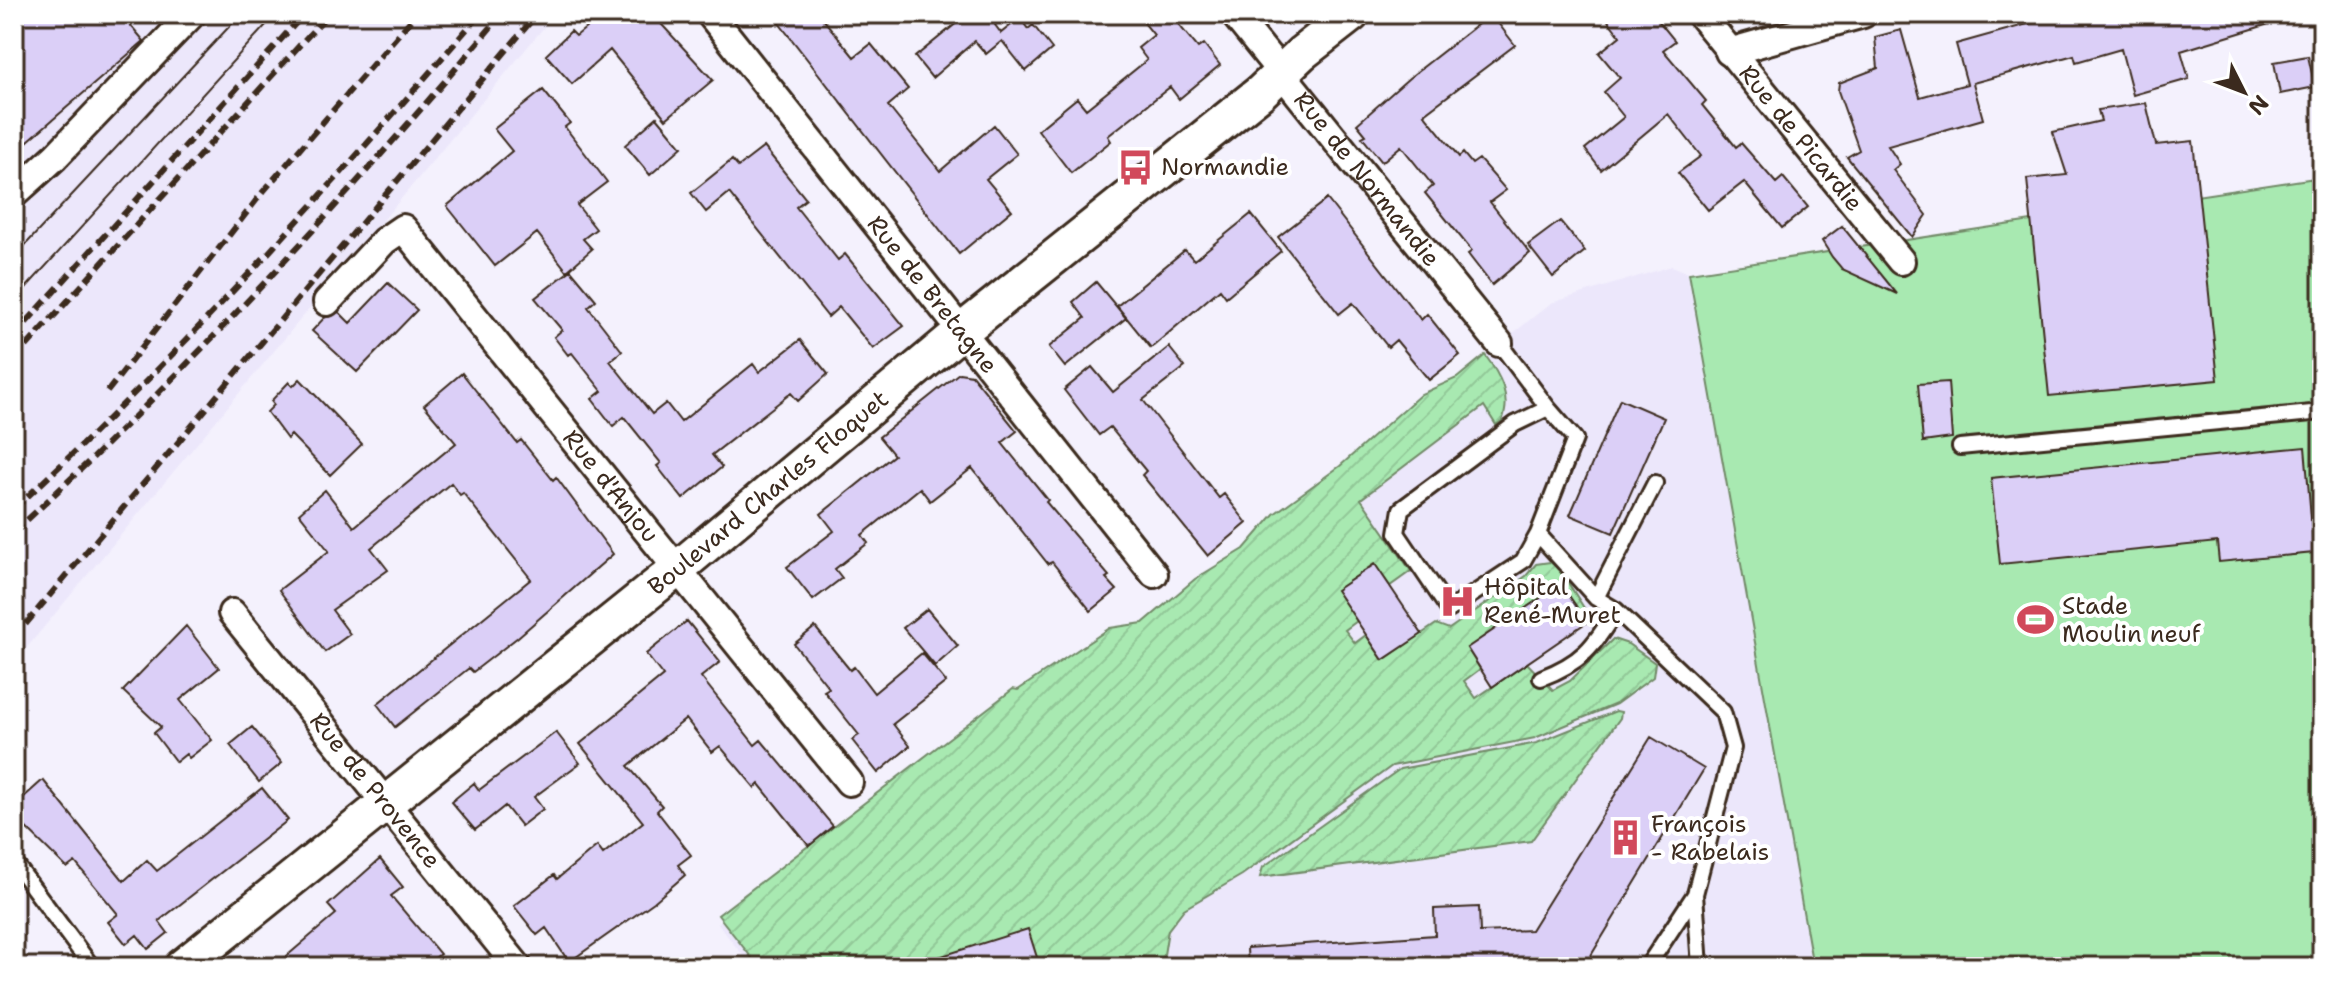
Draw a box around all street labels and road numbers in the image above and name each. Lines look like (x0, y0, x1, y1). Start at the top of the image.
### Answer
street label: Rue de Picardie (1732, 58, 1870, 218)
street label: Rue de Normandie (1287, 85, 1447, 273)
street label: Rue de Bretagne (860, 209, 1005, 380)
street label: Boulevard Charles Floquet (641, 383, 895, 602)
street label: Rue d'Anjou (556, 423, 666, 549)
street label: Rue de Provence (303, 706, 448, 875)

